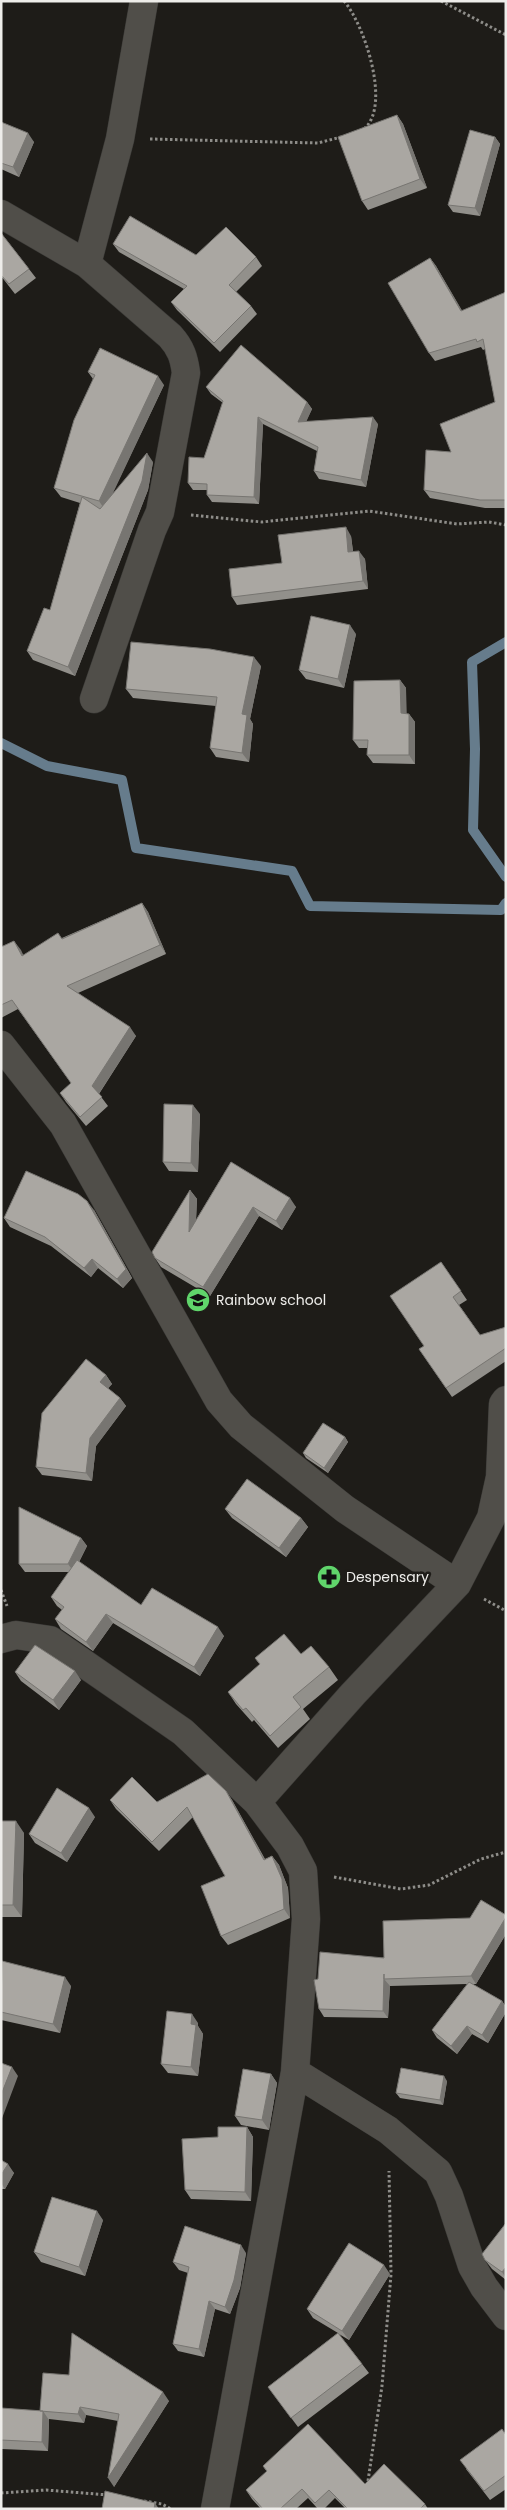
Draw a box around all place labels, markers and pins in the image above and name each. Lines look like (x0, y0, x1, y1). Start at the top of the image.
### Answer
school or university icon: Rainbow school (185, 1287, 211, 1313)
place label: Rainbow school (216, 1290, 326, 1310)
pharmacy icon: Despensary (316, 1564, 342, 1590)
place label: Despensary (346, 1567, 429, 1587)

